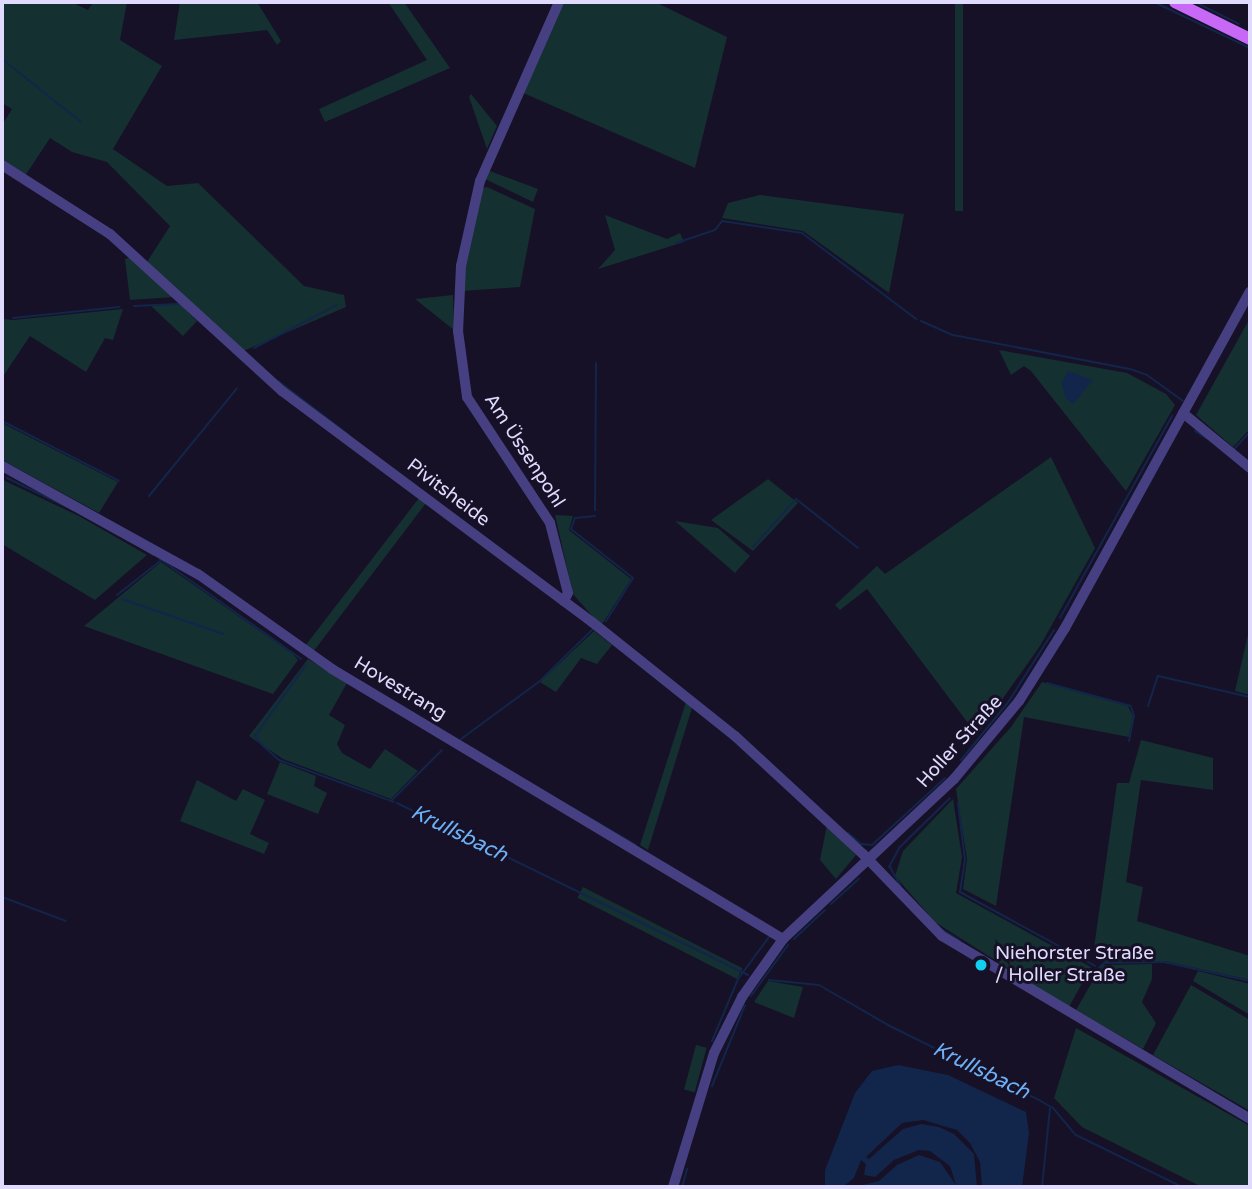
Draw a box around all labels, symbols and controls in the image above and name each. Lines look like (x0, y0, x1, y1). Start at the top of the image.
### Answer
street label: Am Üssenpohl (479, 390, 569, 512)
street label: Pivitsheide (402, 454, 494, 532)
street label: Hovestrang (350, 652, 450, 726)
street label: Holler Straße (912, 691, 1008, 793)
water label: Krullsbach (407, 800, 511, 868)
place label: Niehorster Straße / Holler Straße (995, 943, 1154, 987)
marker: Niehorster Straße / Holler Straße (973, 957, 989, 973)
water label: Krullsbach (929, 1037, 1033, 1105)

